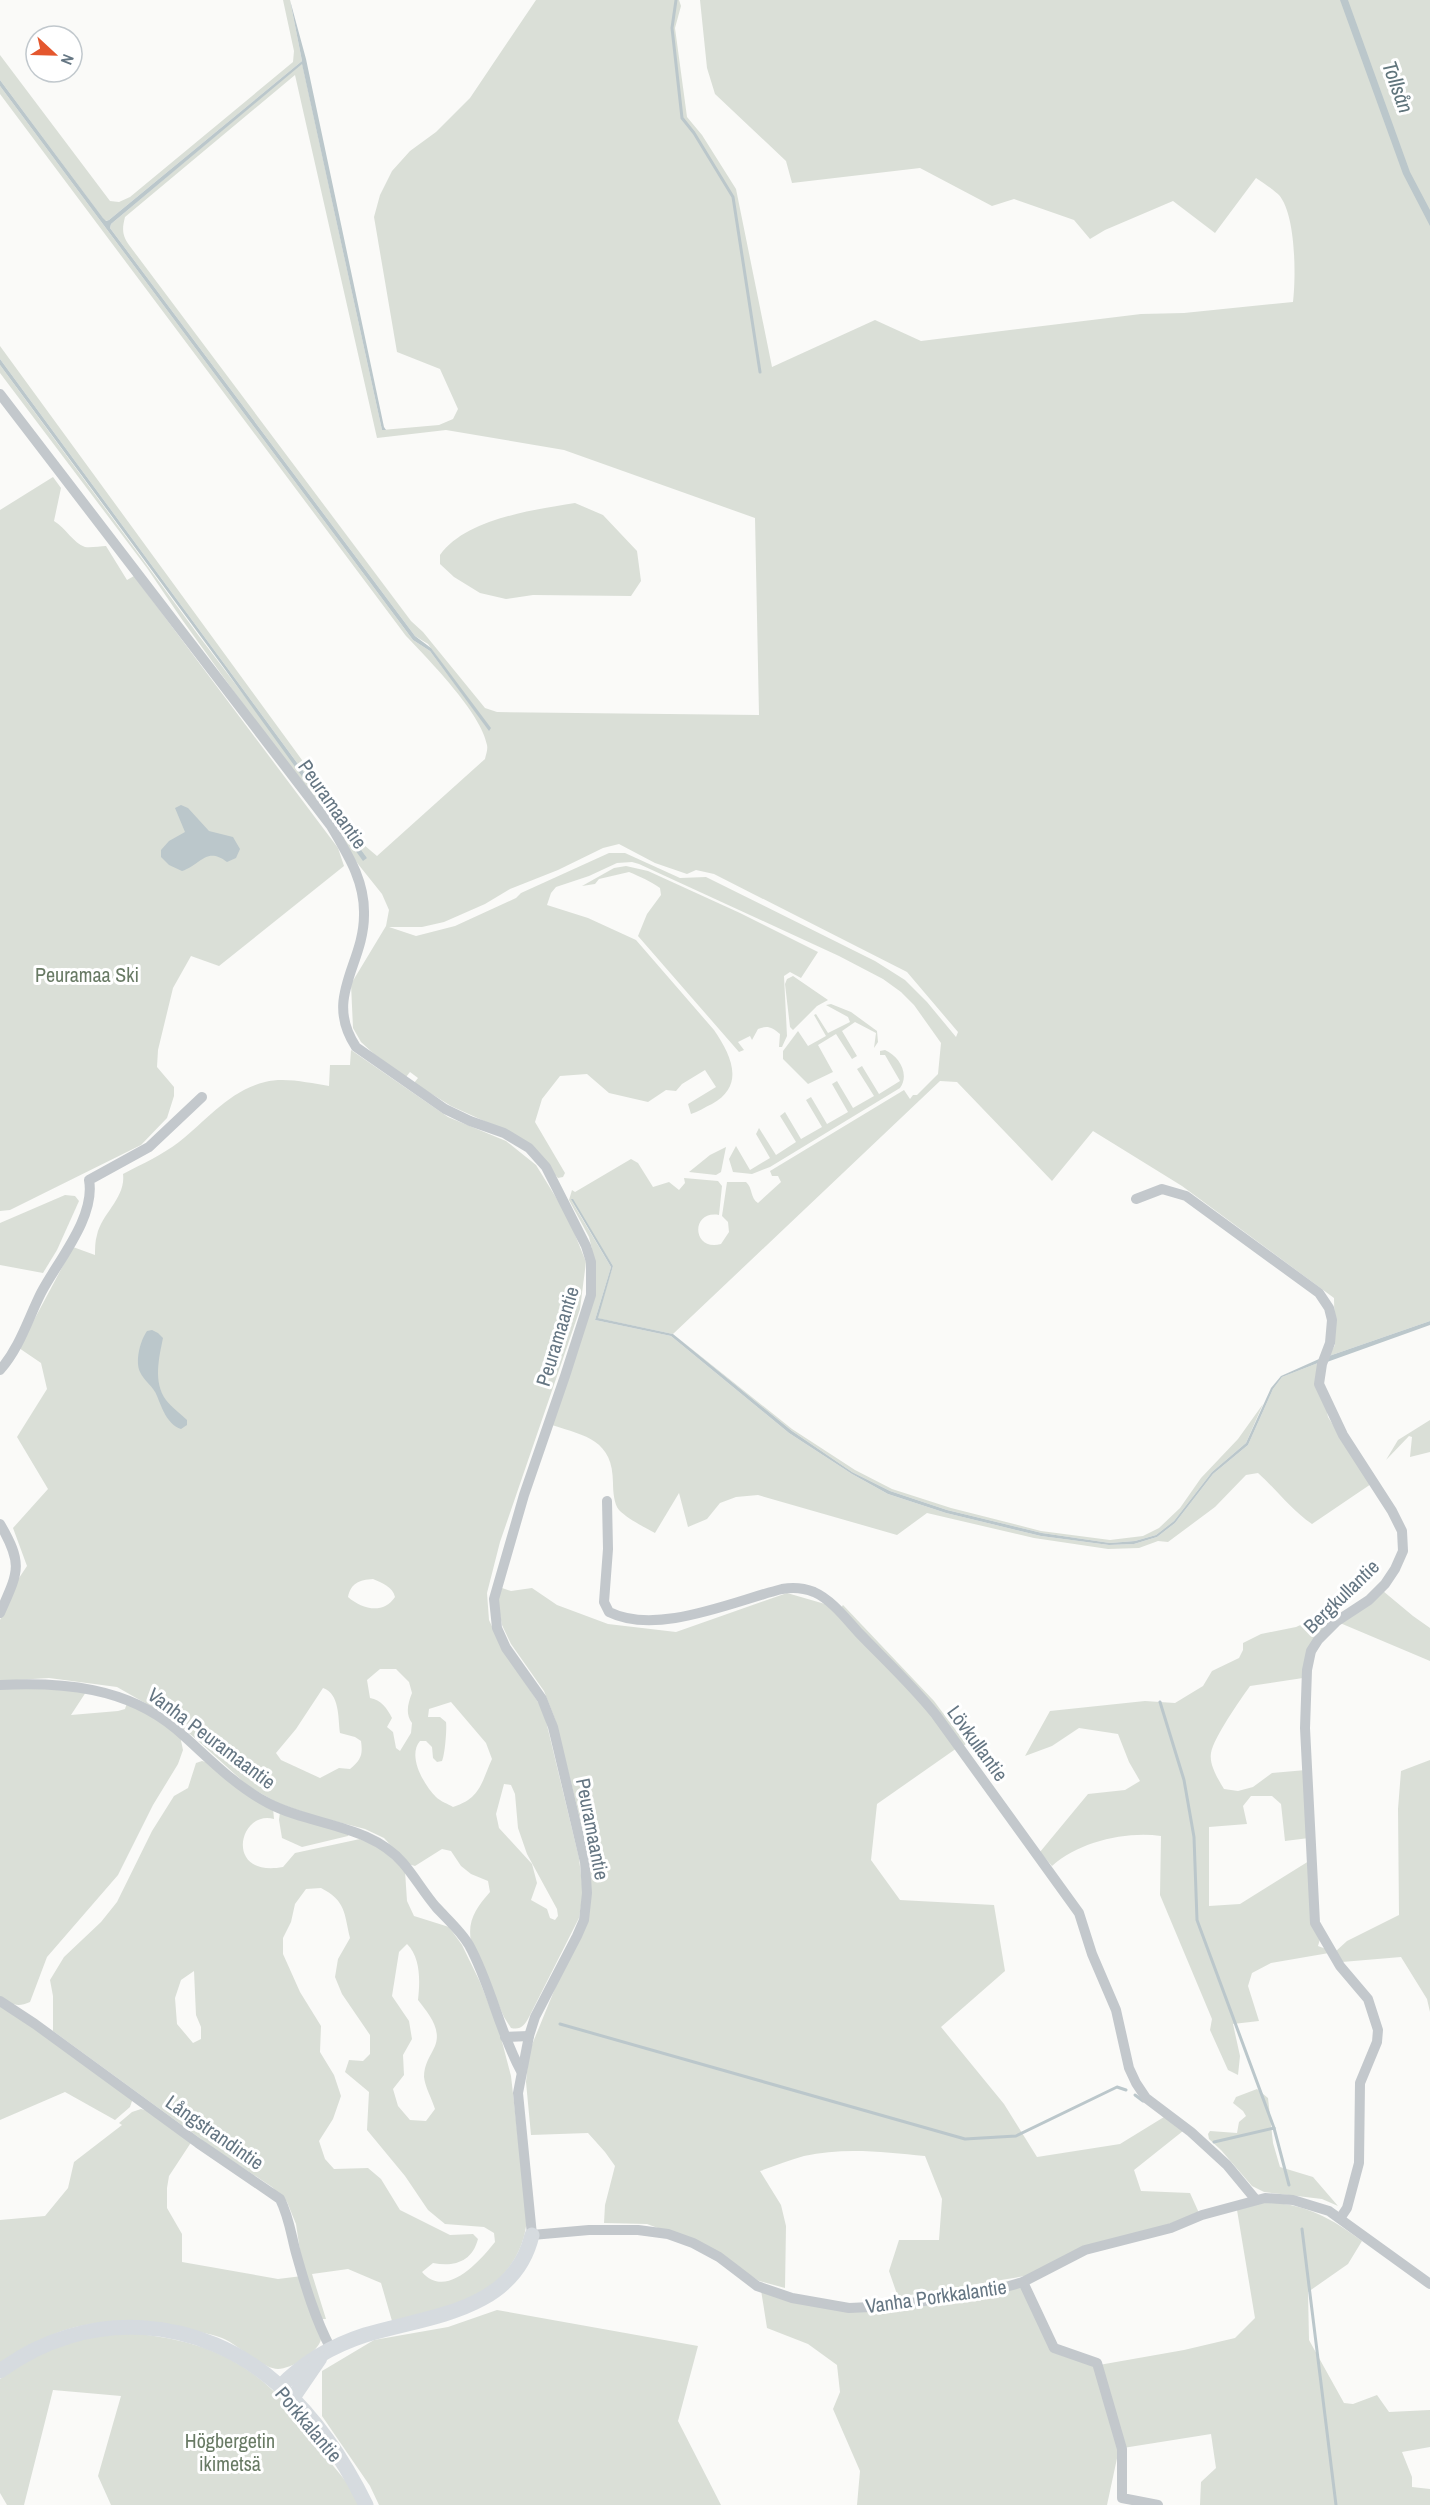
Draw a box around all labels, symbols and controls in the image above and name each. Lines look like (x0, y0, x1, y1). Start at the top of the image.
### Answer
north arrow (24, 24, 84, 84)
text: N (56, 51, 80, 68)
water label: Tollsån (1375, 57, 1421, 117)
street label: Peuramaantie (292, 754, 374, 854)
park label: Peuramaa Ski (35, 961, 139, 988)
street label: Peuramaantie (529, 1283, 585, 1389)
street label: Bergkullantie (1297, 1553, 1385, 1639)
street label: Vanha Peuramaantie (142, 1681, 282, 1795)
street label: Lövkullantie (941, 1700, 1015, 1786)
street label: Peuramaantie (570, 1776, 616, 1882)
street label: Långstrandintie (161, 2088, 269, 2176)
street label: Vanha Porkkalantie (864, 2273, 1008, 2319)
street label: Porkkalantie (269, 2380, 349, 2468)
park label: Högbergetin ikimetsä (185, 2427, 275, 2477)

